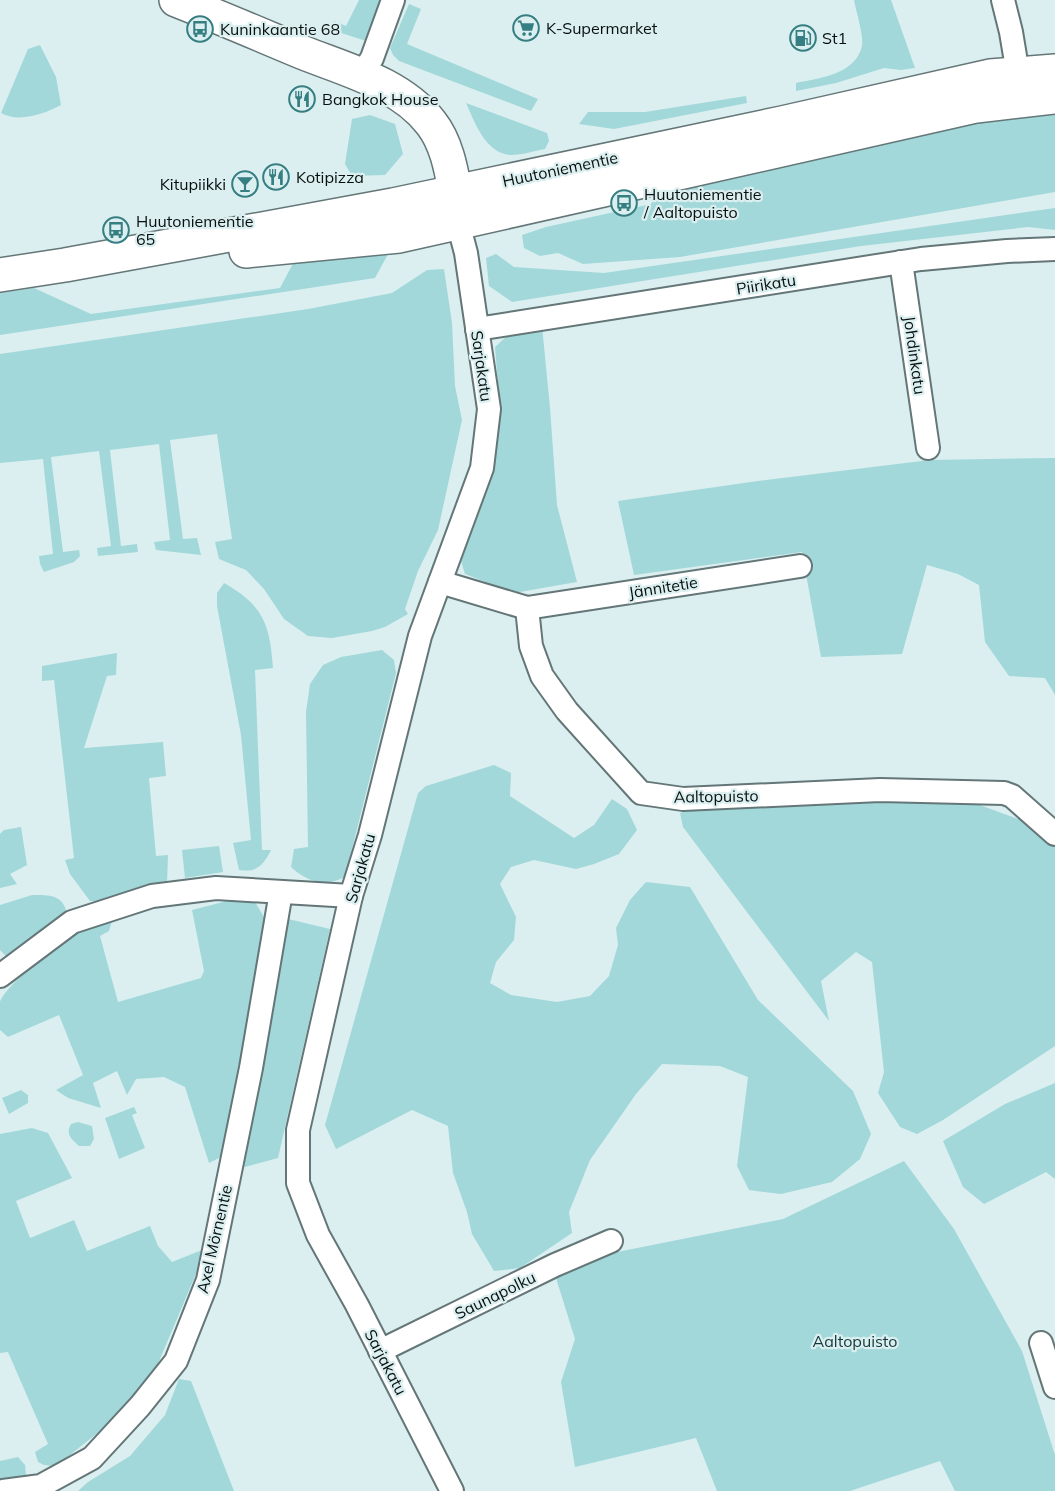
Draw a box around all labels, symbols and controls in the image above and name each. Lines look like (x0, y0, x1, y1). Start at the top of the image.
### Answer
supermarket icon: K-Supermarket (511, 13, 541, 43)
bus stop icon: Kuninkaantie 68 (185, 14, 215, 44)
place label: K-Supermarket (546, 18, 658, 38)
place label: Kuninkaantie 68 (220, 19, 340, 39)
fuel station icon: St1 (788, 23, 818, 53)
place label: St1 (822, 28, 847, 48)
restaurant icon: Bangkok House (287, 84, 317, 114)
place label: Bangkok House (322, 89, 438, 109)
street label: Huutoniementie (500, 147, 620, 191)
restaurant icon: Kotipizza (261, 162, 291, 192)
place label: Kotipizza (296, 167, 364, 187)
bar icon: Kitupiikki (230, 169, 260, 199)
place label: Kitupiikki (160, 174, 226, 194)
place label: Huutoniementie / Aaltopuisto (643, 184, 762, 222)
bus stop icon: Huutoniementie / Aaltopuisto (609, 188, 639, 218)
place label: Huutoniementie 65 (136, 211, 254, 249)
bus stop icon: Huutoniementie 65 (101, 215, 131, 245)
street label: Piirikatu (735, 269, 797, 299)
street label: Johdinkatu (900, 314, 930, 396)
street label: Sarjakatu (467, 329, 497, 403)
street label: Jännitetie (627, 572, 699, 602)
street label: Aaltopuisto (673, 785, 759, 807)
street label: Sarjakatu (341, 831, 379, 905)
street label: Axel Mörnentie (192, 1183, 236, 1295)
street label: Saunapolku (451, 1267, 539, 1323)
street label: Sarjakatu (360, 1326, 412, 1398)
park label: Aaltopuisto (813, 1331, 897, 1351)

